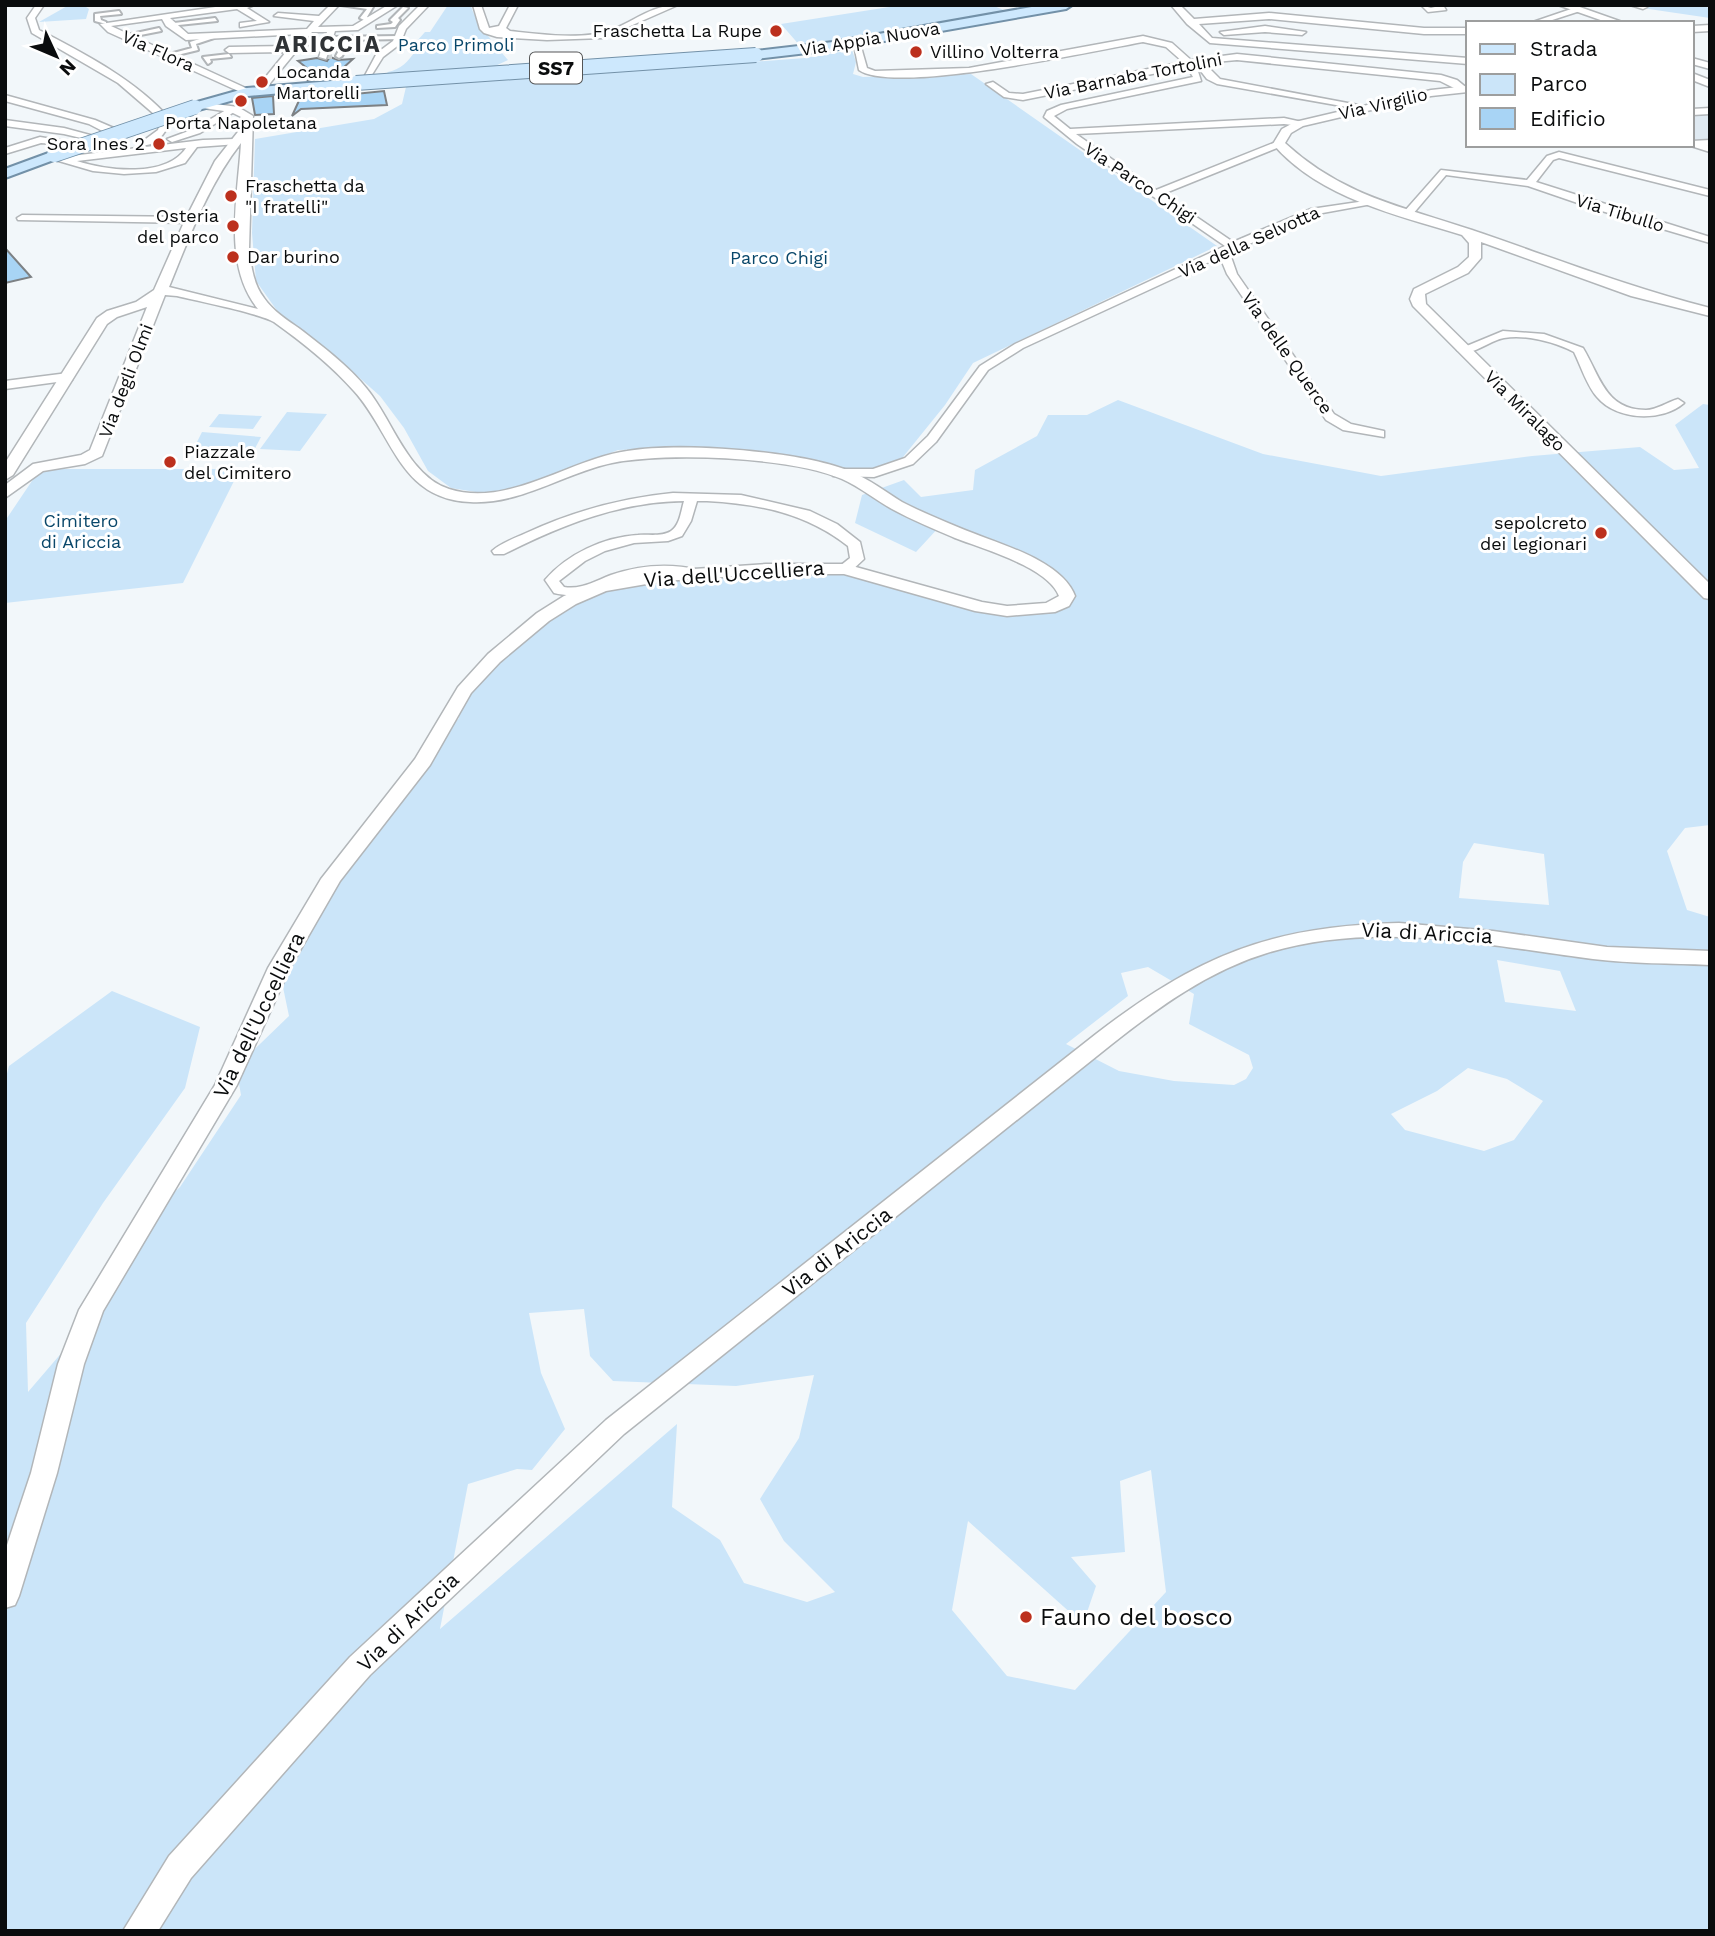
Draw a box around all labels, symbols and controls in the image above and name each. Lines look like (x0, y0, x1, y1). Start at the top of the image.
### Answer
street label: Via Appia Nuova (799, 17, 941, 60)
place label: Fraschetta La Rupe (593, 20, 762, 41)
north arrow (21, 21, 91, 91)
legend (1466, 21, 1694, 147)
marker: Fraschetta La Rupe (768, 23, 784, 39)
street label: Via Flora (119, 25, 198, 76)
district label: ARICCIA (275, 31, 381, 58)
park label: Parco Primoli (398, 34, 514, 55)
text: Strada (1530, 36, 1598, 61)
place label: Villino Volterra (930, 41, 1059, 62)
marker: Villino Volterra (908, 44, 924, 60)
street label: Via Barnaba Tortolini (1042, 48, 1224, 103)
road number: SS7 (530, 52, 582, 83)
text: N (55, 54, 81, 81)
place label: Locanda Martorelli (276, 61, 360, 103)
text: Parco (1530, 71, 1587, 96)
marker: Locanda Martorelli (254, 74, 270, 90)
street label: Via Virgilio (1336, 83, 1429, 124)
marker: Porta Napoletana (233, 93, 249, 109)
text: Edificio (1530, 106, 1606, 131)
place label: Porta Napoletana (165, 112, 317, 133)
place label: Sora Ines 2 (47, 133, 145, 154)
marker: Sora Ines 2 (151, 136, 167, 152)
street label: Via Parco Chigi (1080, 137, 1200, 228)
place label: Fraschetta da "I fratelli" (245, 175, 365, 217)
marker: Fraschetta da "I fratelli" (223, 188, 239, 204)
street label: Via Tibullo (1573, 189, 1667, 236)
street label: Via della Selvotta (1175, 201, 1323, 282)
place label: Osteria del parco (137, 205, 219, 247)
marker: Osteria del parco (225, 218, 241, 234)
place label: Dar burino (247, 246, 340, 267)
park label: Parco Chigi (730, 247, 828, 268)
marker: Dar burino (225, 249, 241, 265)
street label: Via delle Querce (1237, 288, 1337, 418)
street label: Via degli Olmi (94, 321, 157, 441)
street label: Via Miralago (1480, 366, 1570, 456)
place label: Piazzale del Cimitero (184, 441, 292, 483)
marker: Piazzale del Cimitero (162, 454, 178, 470)
park label: Cimitero di Ariccia (41, 510, 121, 552)
place label: sepolcreto dei legionari (1480, 512, 1587, 554)
marker: sepolcreto dei legionari (1593, 525, 1609, 541)
street label: Via dell'Uccelliera (643, 555, 825, 592)
street label: Via di Ariccia (1361, 917, 1494, 948)
street label: Via dell'Uccelliera (208, 928, 310, 1102)
street label: Via di Ariccia (777, 1201, 896, 1302)
street label: Via di Ariccia (352, 1567, 464, 1676)
place label: Fauno del bosco (1040, 1603, 1233, 1631)
marker: Fauno del bosco (1018, 1609, 1034, 1625)

